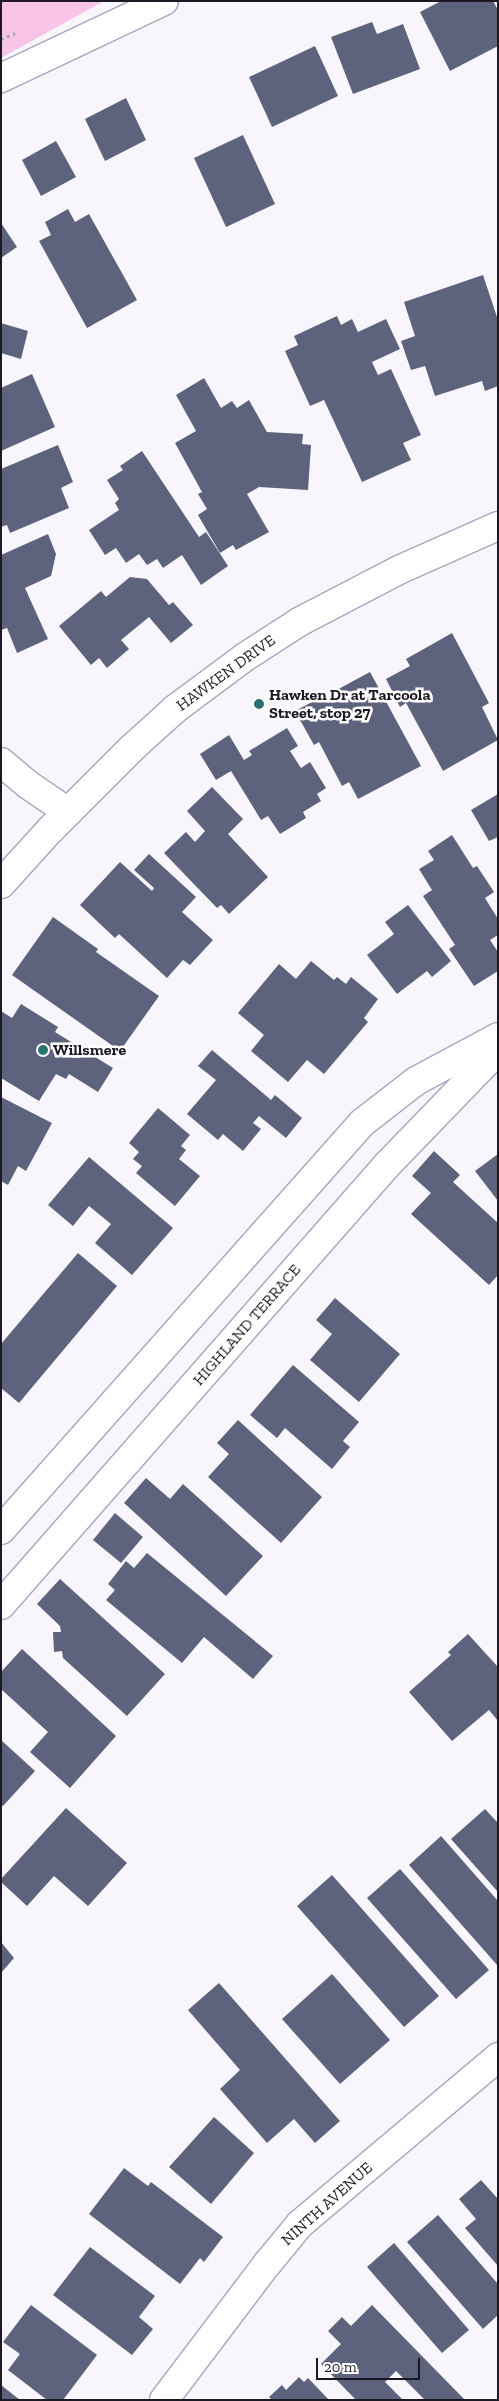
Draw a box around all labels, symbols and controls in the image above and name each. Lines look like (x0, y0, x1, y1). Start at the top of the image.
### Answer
street label: HAWKEN DRIVE (173, 631, 279, 715)
place label: Hawken Dr at Tarcoola Street, stop 27 (269, 685, 431, 723)
marker: Hawken Dr at Tarcoola Street, stop 27 (253, 698, 265, 710)
place label: Willsmere (53, 1040, 126, 1060)
marker: Willsmere (37, 1044, 49, 1056)
street label: HIGHLAND TERRACE (189, 1260, 305, 1390)
street label: NINTH AVENUE (277, 2158, 377, 2250)
scale bar (319, 2348, 423, 2380)
text: 20 m (324, 2358, 357, 2376)

